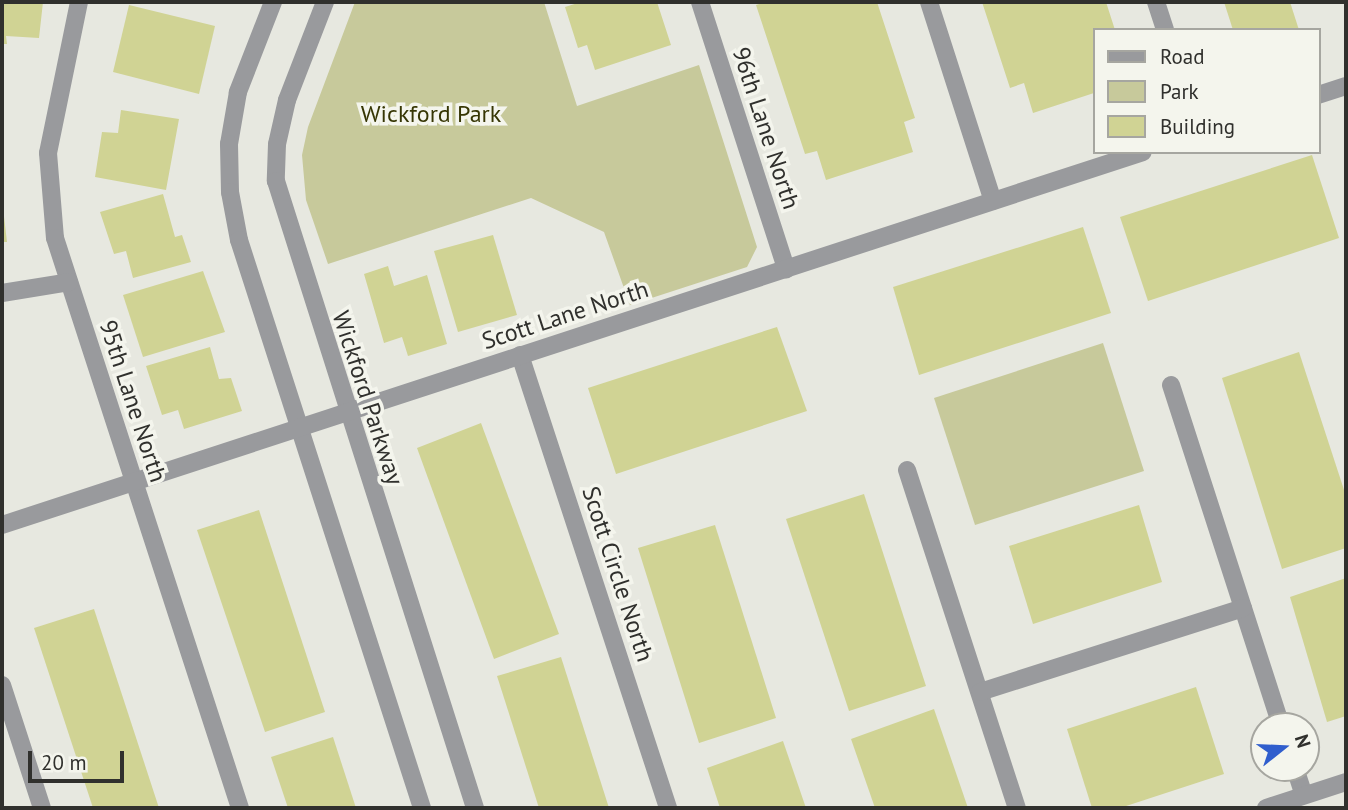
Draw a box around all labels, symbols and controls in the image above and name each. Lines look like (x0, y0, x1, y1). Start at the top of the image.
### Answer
legend (1092, 28, 1320, 154)
street label: 96th Lane North (726, 43, 806, 213)
text: Road (1160, 43, 1204, 70)
text: Park (1160, 78, 1199, 105)
park label: Wickford Park (361, 100, 501, 128)
text: Building (1160, 113, 1235, 140)
street label: Scott Lane North (478, 275, 652, 355)
street label: Wickford Parkway (326, 307, 410, 489)
street label: 95th Lane North (93, 316, 173, 486)
street label: Scott Circle North (576, 483, 660, 665)
north arrow (1250, 712, 1320, 782)
text: N (1290, 731, 1316, 751)
scale bar (32, 736, 128, 780)
text: 20 m (41, 749, 87, 776)

